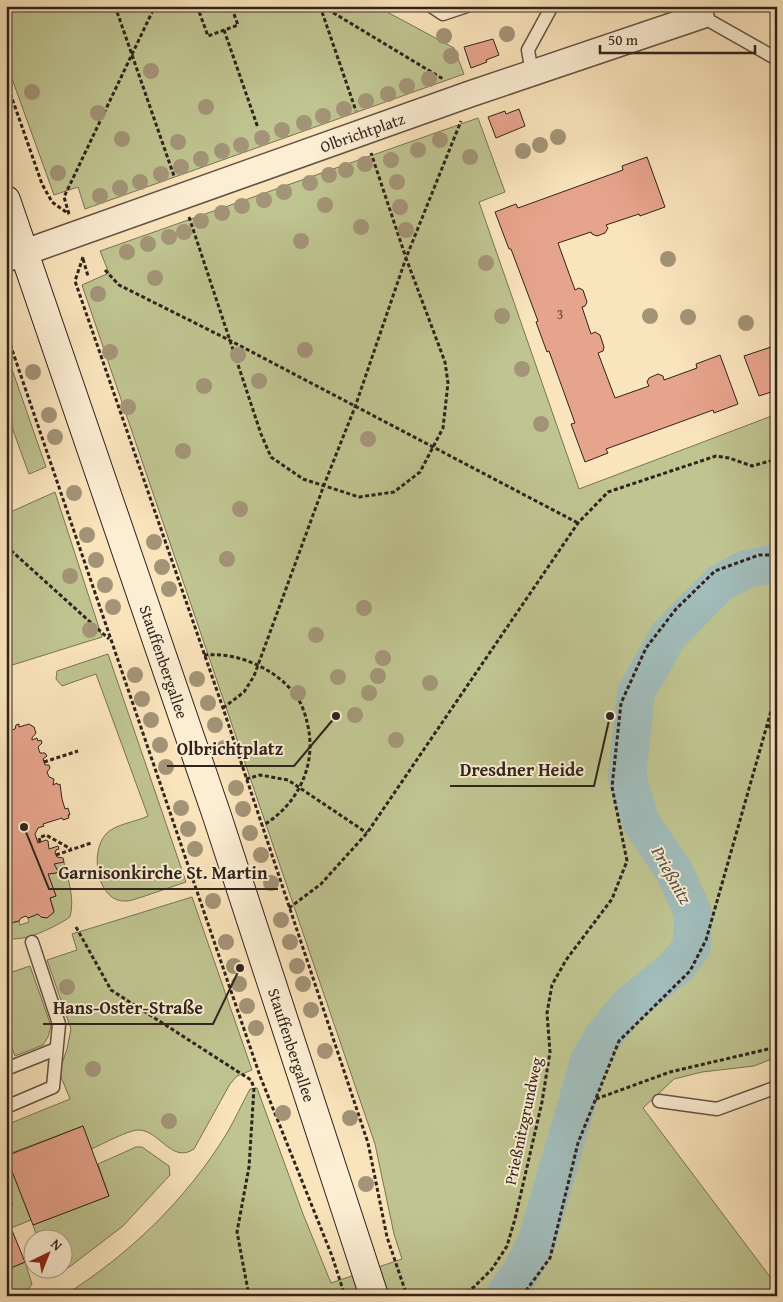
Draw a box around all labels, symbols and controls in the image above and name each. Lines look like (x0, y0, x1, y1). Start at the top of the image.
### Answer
scale bar (600, 22, 756, 54)
text: 50 m (608, 29, 639, 50)
street label: Olbrichtplatz (316, 106, 408, 158)
house number: 3 (557, 304, 563, 324)
street label: Stauffenbergallee (134, 602, 195, 722)
callout: Olbrichtplatz (167, 733, 294, 766)
text: Olbrichtplatz (177, 735, 284, 762)
callout: Dresdner Heide (450, 753, 594, 786)
text: Dresdner Heide (460, 756, 584, 783)
water label: Prießnitz (645, 840, 699, 909)
callout: Garnisonkirche St. Martin (49, 856, 278, 889)
text: Garnisonkirche St. Martin (58, 859, 268, 886)
street label: Stauffenbergallee (262, 985, 322, 1105)
callout: Hans-Oster-Straße (43, 991, 213, 1024)
text: Hans-Oster-Straße (53, 994, 203, 1021)
street label: Prießnitzgrundweg (498, 1055, 548, 1187)
north arrow (22, 1230, 72, 1280)
text: N (47, 1234, 68, 1255)

